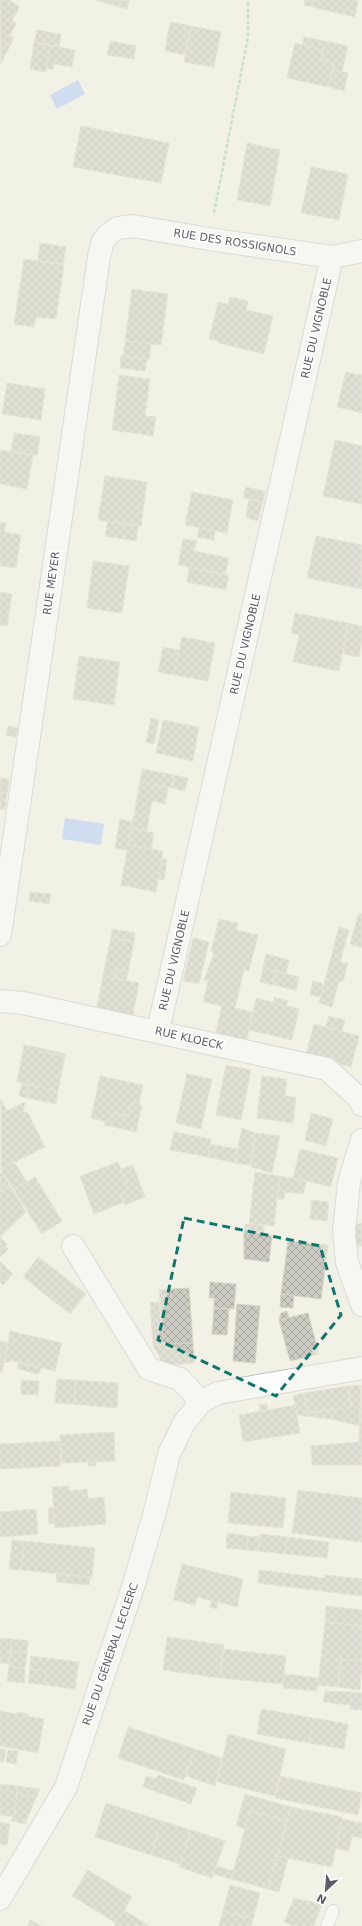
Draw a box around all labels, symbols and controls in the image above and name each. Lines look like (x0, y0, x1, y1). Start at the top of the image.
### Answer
street label: RUE DES ROSSIGNOLS (173, 226, 297, 259)
street label: RUE DU VIGNOBLE (299, 276, 334, 380)
street label: RUE MEYER (41, 550, 62, 616)
street label: RUE DU VIGNOBLE (228, 592, 263, 696)
street label: RUE DU VIGNOBLE (157, 908, 192, 1012)
street label: RUE KLOECK (154, 1024, 225, 1053)
street label: RUE DU GÉNÉRAL LECLERC (80, 1581, 141, 1727)
north arrow (306, 1870, 346, 1910)
text: N (315, 1891, 329, 1906)

